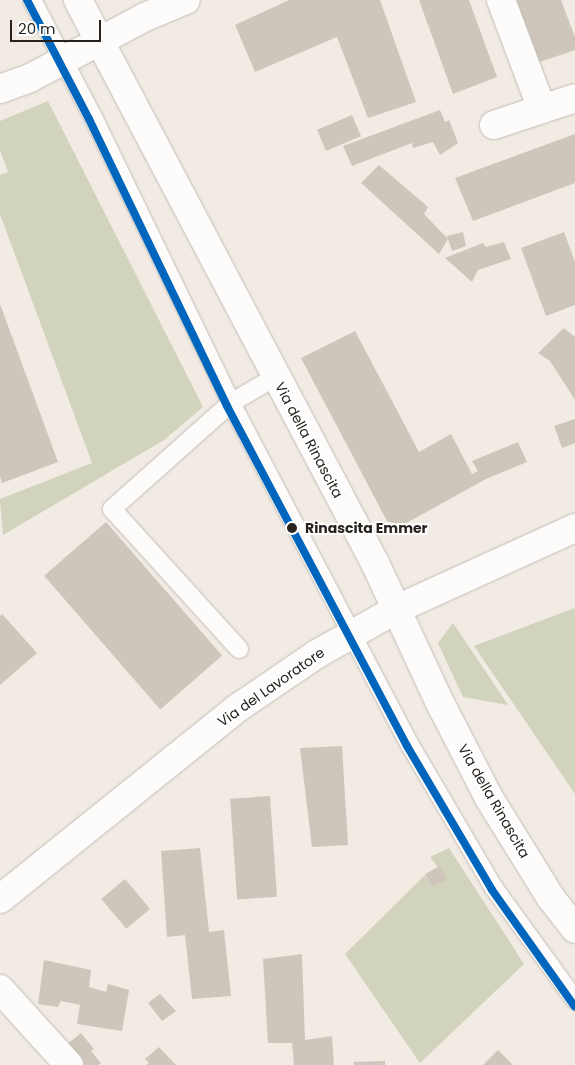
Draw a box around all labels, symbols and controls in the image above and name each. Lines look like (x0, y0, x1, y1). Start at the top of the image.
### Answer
scale bar (12, 10, 104, 42)
text: 20 m (18, 18, 56, 39)
street label: Via della Rinascita (271, 379, 347, 501)
marker: Rinascita Emmer (283, 519, 301, 537)
place label: Rinascita Emmer (305, 520, 428, 536)
street label: Via del Lavoratore (214, 644, 328, 730)
street label: Via della Rinascita (455, 741, 533, 861)

